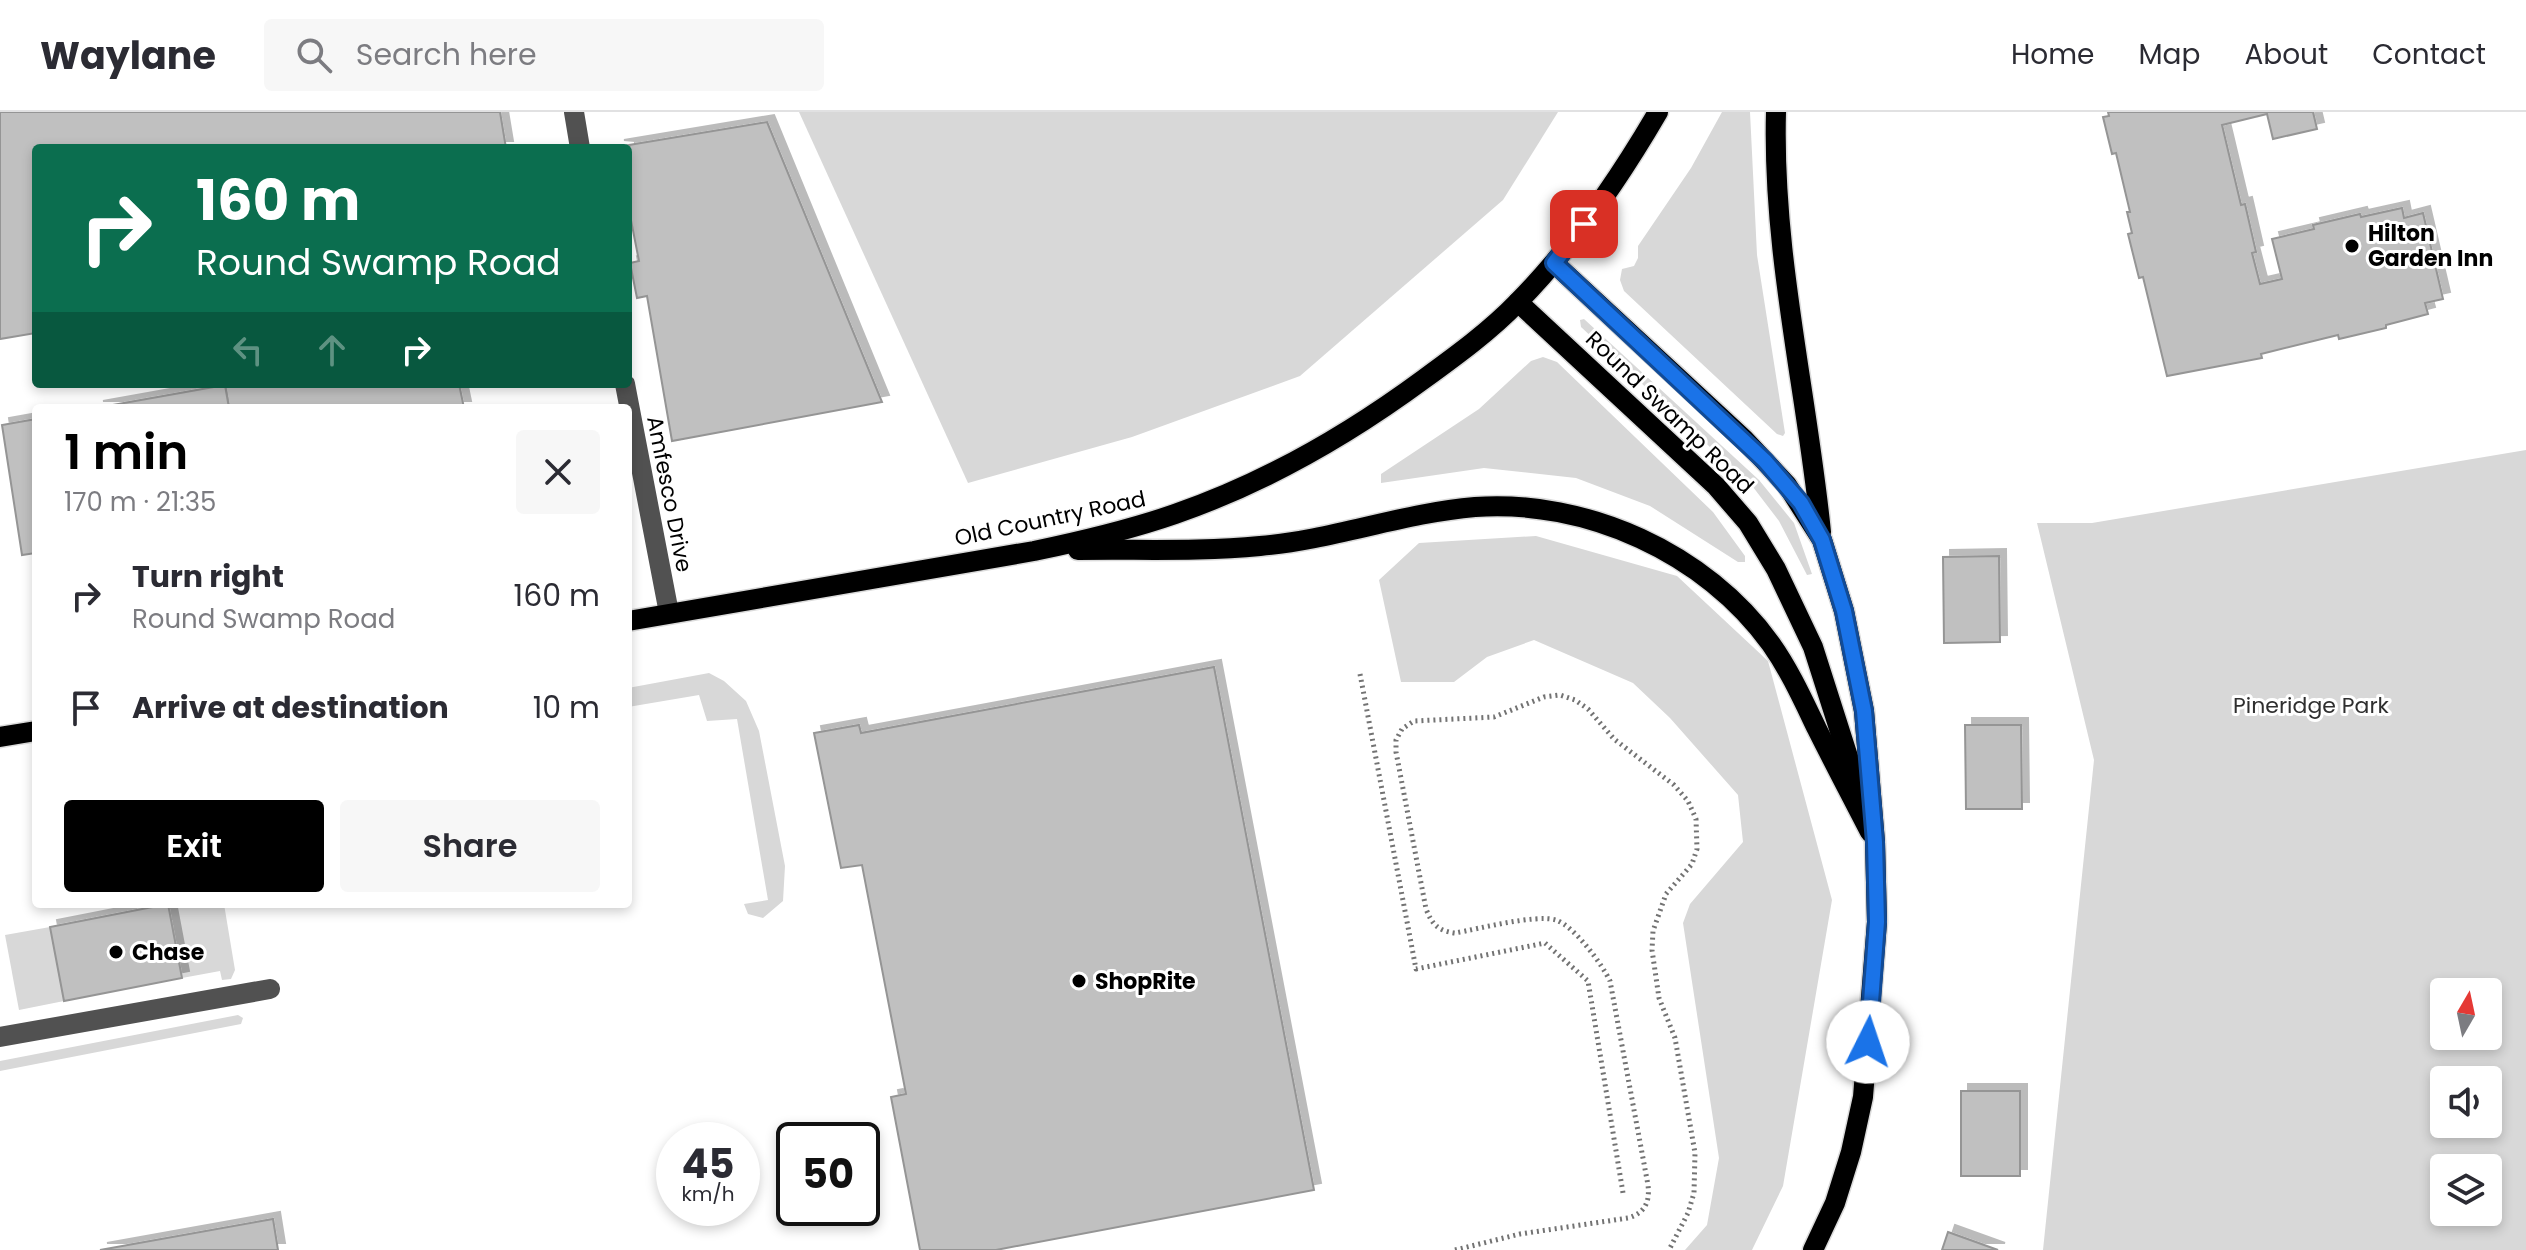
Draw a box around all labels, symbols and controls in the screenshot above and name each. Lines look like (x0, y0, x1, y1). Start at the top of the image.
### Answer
search box (264, 19, 824, 91)
text: Waylane (40, 29, 216, 82)
icon: search (292, 33, 336, 77)
text: Search here (356, 33, 537, 76)
text: Home (2011, 35, 2094, 74)
text: Map (2138, 35, 2200, 74)
text: About (2244, 35, 2328, 74)
text: Contact (2372, 35, 2486, 74)
text: 160 m (196, 161, 360, 240)
icon: right (64, 176, 168, 280)
pin (1550, 190, 1618, 258)
icon: arrive (1562, 202, 1606, 246)
place label: Hilton Garden Inn (2368, 218, 2493, 274)
text: Round Swamp Road (196, 237, 561, 288)
marker: Hilton Garden Inn (2343, 237, 2361, 255)
street label: Round Swamp Road (1579, 324, 1761, 501)
icon: left (226, 328, 270, 372)
icon: ahead (310, 328, 354, 372)
icon: right (394, 328, 438, 372)
street label: Amfesco Drive (639, 413, 700, 575)
text: 1 min (64, 419, 188, 486)
button: close (516, 430, 600, 514)
street label: Old Country Road (952, 483, 1148, 554)
text: 170 m · 21:35 (64, 484, 216, 520)
text: Turn right (132, 555, 284, 598)
icon: right (64, 574, 108, 618)
text: 160 m (514, 574, 600, 617)
text: Round Swamp Road (132, 601, 395, 637)
icon: arrive (64, 686, 108, 730)
text: Arrive at destination (132, 686, 449, 729)
text: 10 m (533, 686, 600, 729)
park label: Pineridge Park (2233, 690, 2390, 721)
button: Exit (64, 800, 324, 892)
button: Share (340, 800, 600, 892)
place label: Chase (132, 937, 204, 968)
marker: Chase (107, 943, 125, 961)
place label: ShopRite (1095, 966, 1196, 997)
marker: ShopRite (1070, 972, 1088, 990)
north arrow (2430, 978, 2502, 1050)
map controls (2430, 978, 2502, 1226)
position arrow (1826, 1000, 1910, 1084)
button: sound (2430, 1066, 2502, 1138)
speed limit sign: 50 (776, 1122, 880, 1226)
text: 45 (681, 1136, 735, 1192)
button: layers (2430, 1154, 2502, 1226)
text: km/h (681, 1180, 735, 1208)

